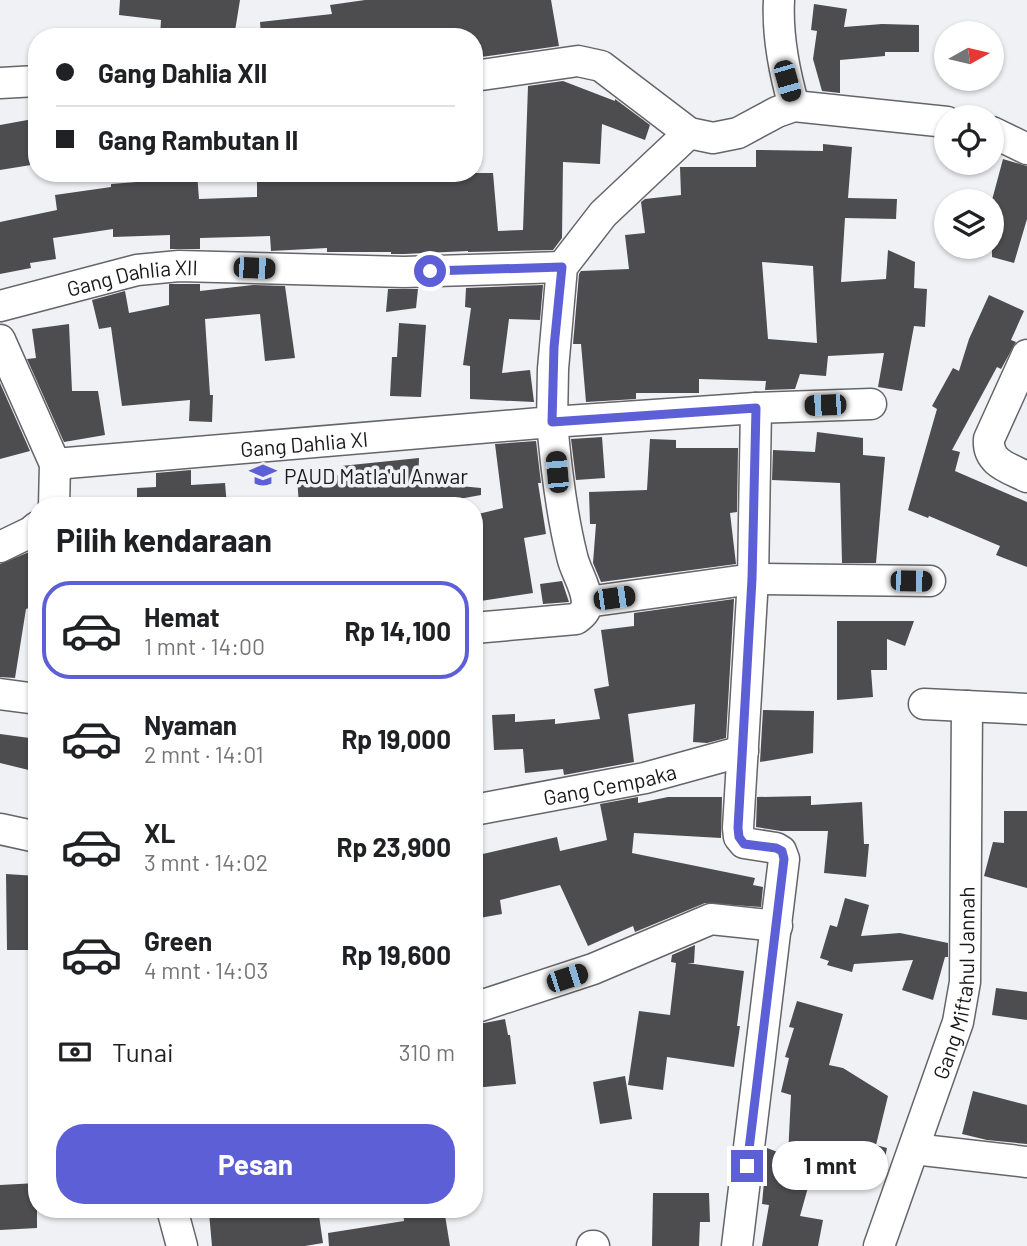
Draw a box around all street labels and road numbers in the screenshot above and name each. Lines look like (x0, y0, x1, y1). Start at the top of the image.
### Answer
street label: Gang Dahlia XII (64, 253, 198, 301)
street label: Gang Dahlia XI (239, 425, 369, 461)
street label: Gang Cempaka (541, 758, 679, 809)
street label: Gang Miftahul Jannah (926, 886, 978, 1082)

